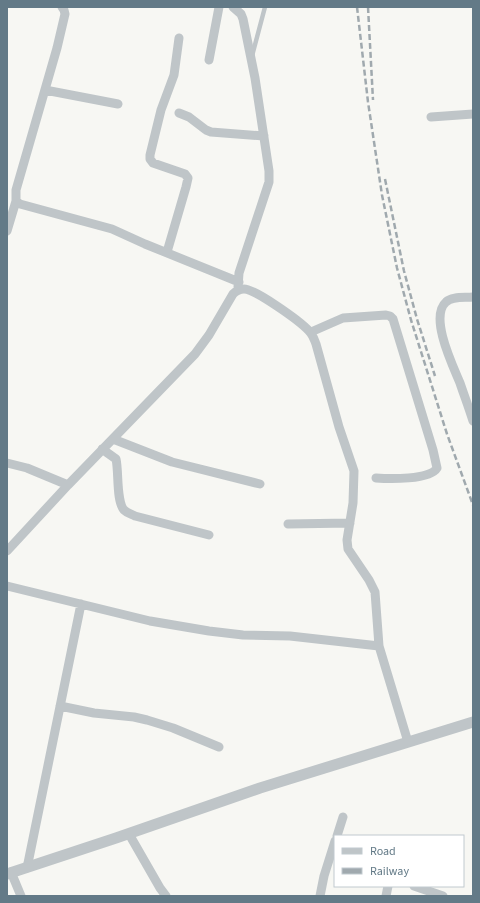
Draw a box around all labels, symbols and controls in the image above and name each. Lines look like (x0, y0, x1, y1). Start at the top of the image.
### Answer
legend (334, 835, 464, 887)
text: Road (370, 843, 396, 860)
text: Railway (370, 863, 409, 880)

